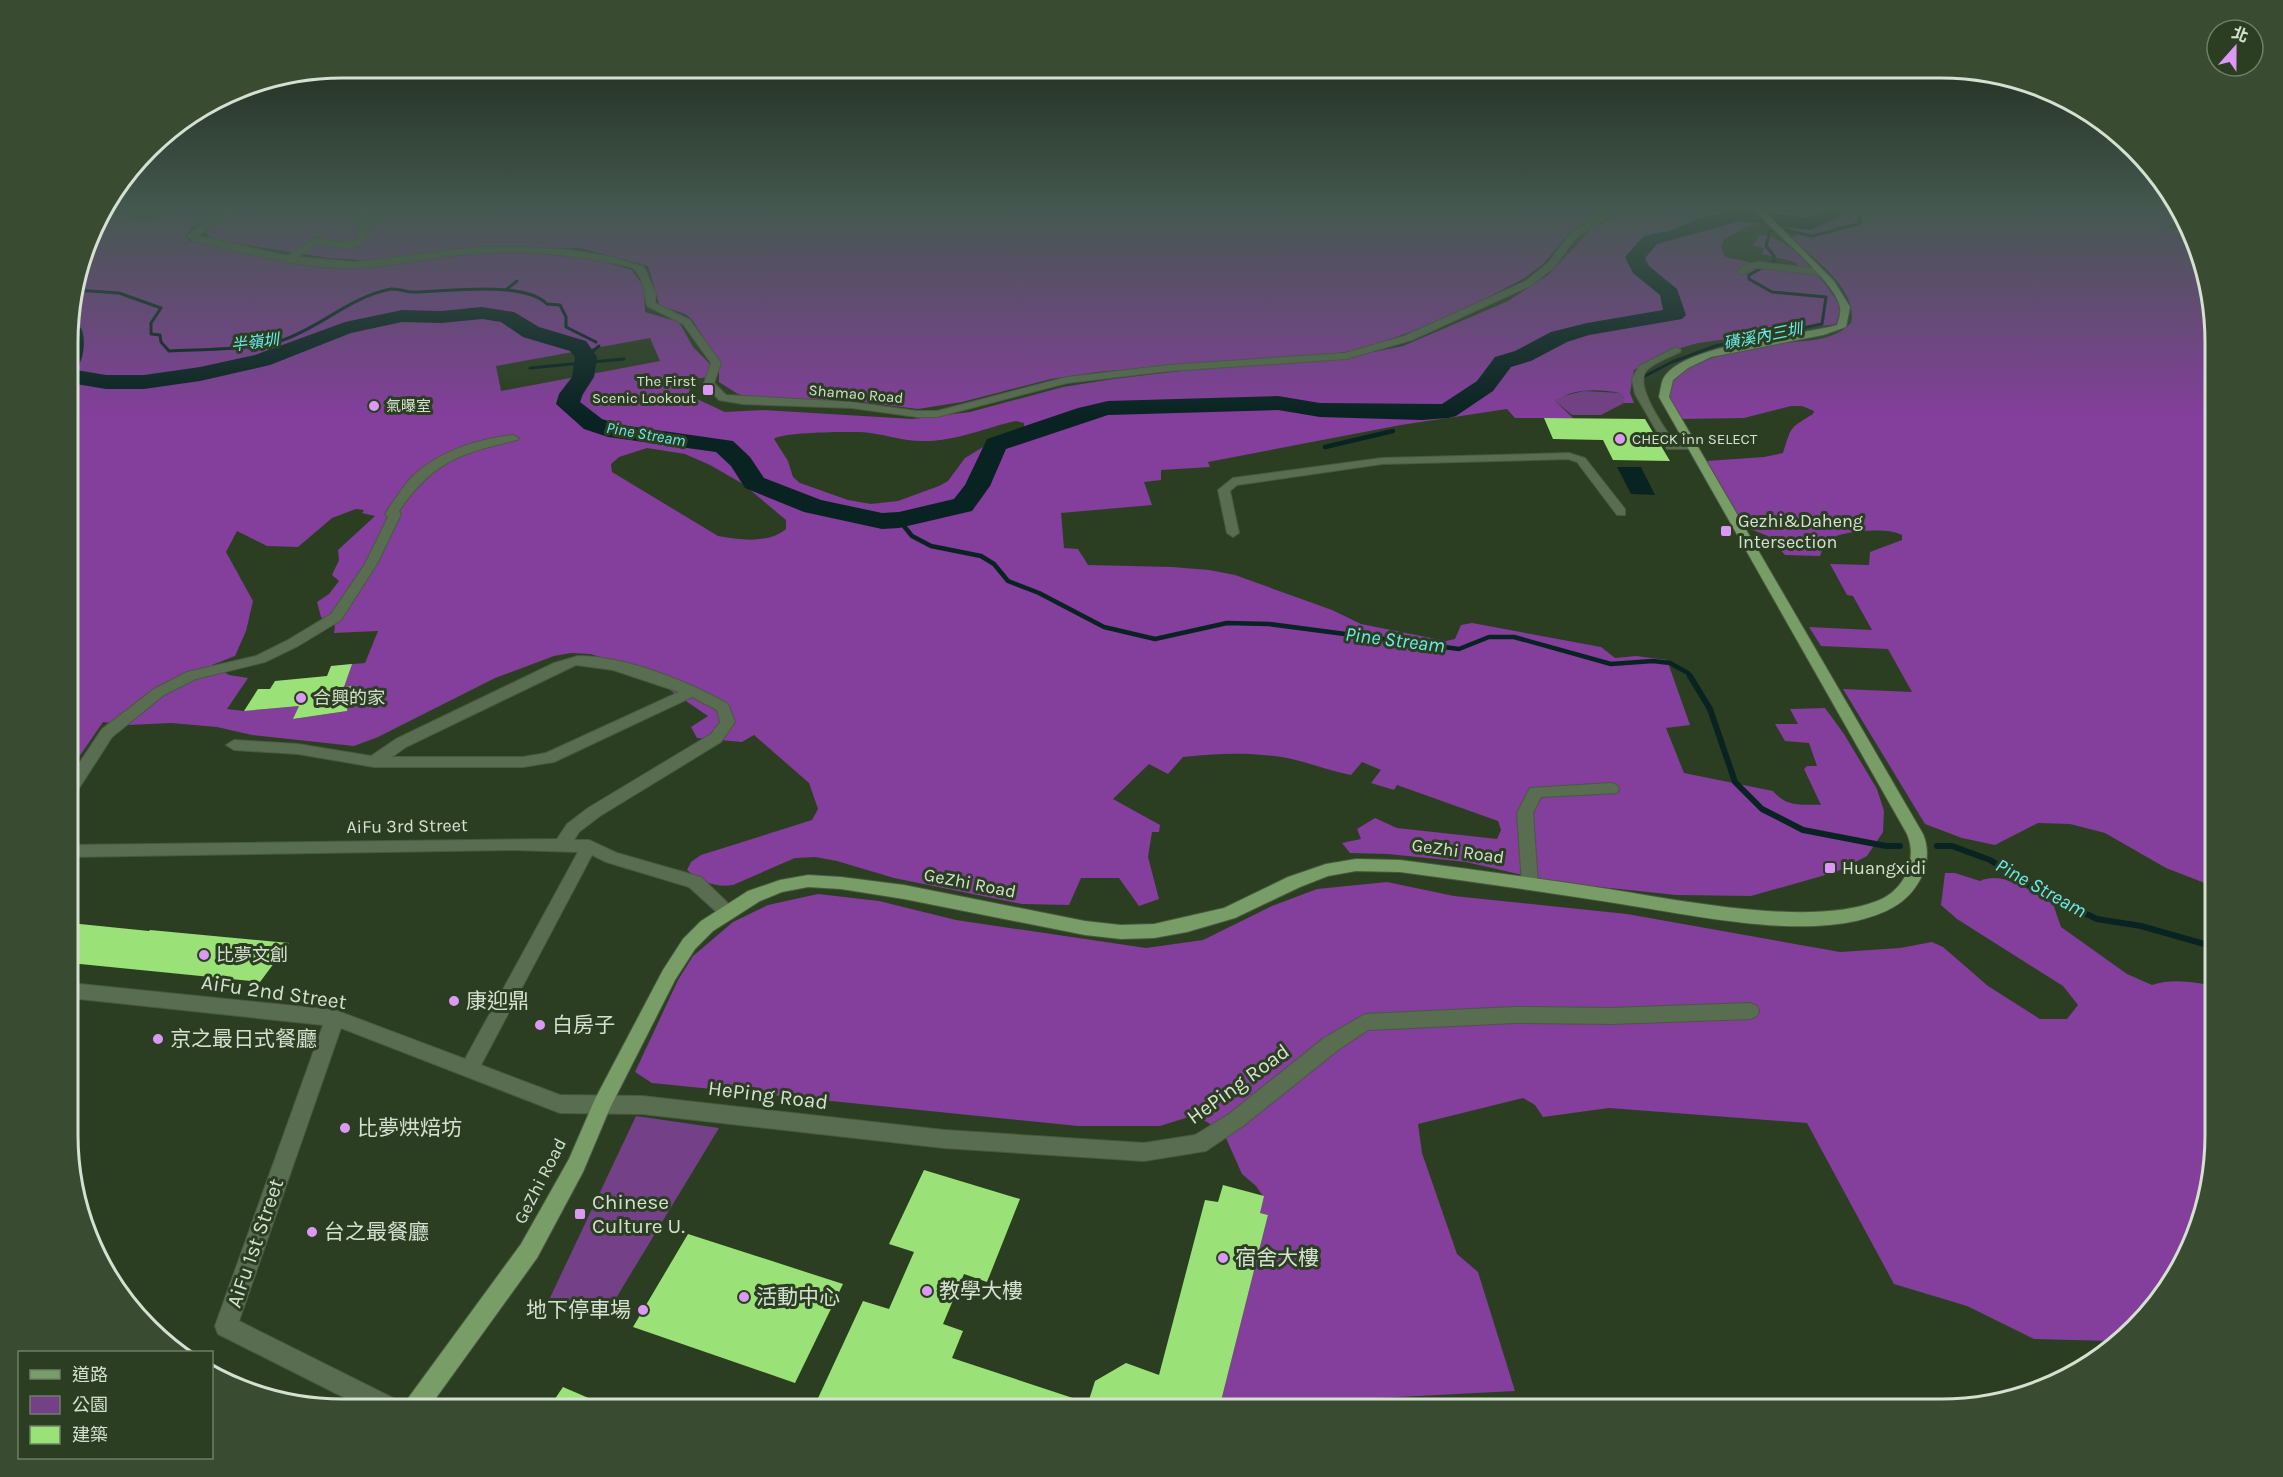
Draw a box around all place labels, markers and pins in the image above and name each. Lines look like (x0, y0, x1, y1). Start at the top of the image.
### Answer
place label: The First Scenic Lookout (592, 372, 696, 407)
marker: The First Scenic Lookout (701, 383, 715, 397)
place label: 氣曝室 (386, 397, 431, 415)
marker: 氣曝室 (367, 399, 381, 413)
place label: CHECK inn SELECT (1632, 430, 1758, 448)
marker: CHECK inn SELECT (1613, 432, 1627, 446)
place label: Gezhi&Daheng Intersection (1738, 510, 1863, 553)
marker: Gezhi&Daheng Intersection (1719, 524, 1733, 538)
place label: 合興的家 (313, 687, 385, 709)
marker: 合興的家 (294, 691, 308, 705)
place label: Huangxidi (1842, 857, 1926, 879)
marker: Huangxidi (1823, 861, 1837, 875)
place label: 比夢文創 (216, 944, 288, 966)
marker: 比夢文創 (197, 948, 211, 962)
place label: 康迎鼎 (466, 989, 529, 1013)
marker: 康迎鼎 (447, 994, 461, 1008)
place label: 白房子 (552, 1013, 615, 1037)
marker: 白房子 (533, 1018, 547, 1032)
place label: 京之最日式餐廳 (170, 1027, 317, 1051)
marker: 京之最日式餐廳 (151, 1032, 165, 1046)
place label: 比夢烘焙坊 (357, 1116, 462, 1140)
marker: 比夢烘焙坊 (338, 1121, 352, 1135)
place label: Chinese Culture U. (592, 1190, 685, 1238)
marker: Chinese Culture U. (573, 1207, 587, 1221)
place label: 台之最餐廳 (324, 1220, 429, 1244)
marker: 台之最餐廳 (305, 1225, 319, 1239)
place label: 宿舍大樓 (1235, 1246, 1319, 1270)
marker: 宿舍大樓 (1216, 1251, 1230, 1265)
place label: 教學大樓 (939, 1279, 1023, 1303)
marker: 教學大樓 (920, 1284, 934, 1298)
place label: 活動中心 (756, 1285, 840, 1309)
marker: 活動中心 (737, 1290, 751, 1304)
place label: 地下停車場 (526, 1298, 631, 1322)
marker: 地下停車場 (636, 1303, 650, 1317)

